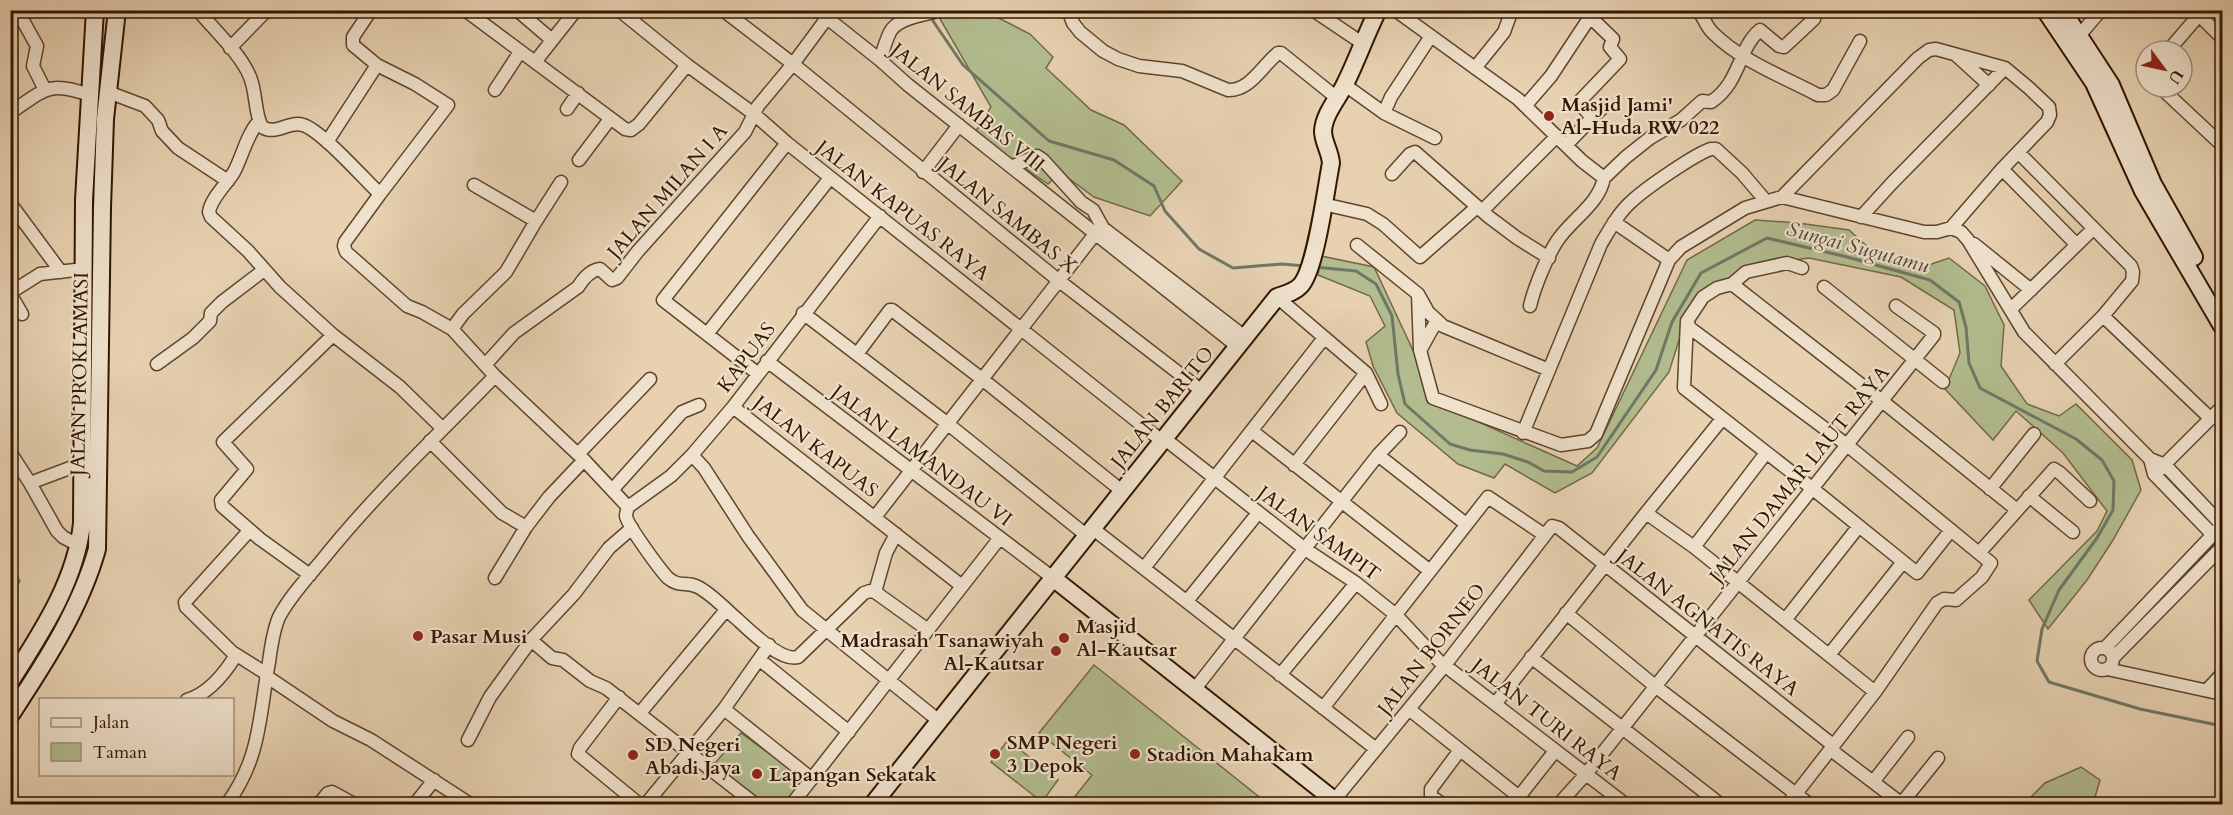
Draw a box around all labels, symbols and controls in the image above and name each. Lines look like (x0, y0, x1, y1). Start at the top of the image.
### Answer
street label: JALAN SAMBAS VIII (883, 35, 1050, 178)
north arrow (2134, 39, 2194, 99)
text: U (2163, 65, 2189, 88)
place label: Masjid Jami' Al-Huda RW 022 (1561, 91, 1719, 141)
marker: Masjid Jami' Al-Huda RW 022 (1542, 109, 1556, 123)
street label: JALAN MILAN I A (599, 118, 734, 267)
street label: JALAN KAPUAS RAYA (808, 132, 996, 287)
street label: JALAN SAMBAS X (930, 149, 1083, 280)
water label: Sungai Sugutamu (1783, 215, 1932, 280)
street label: JALAN PROKLAMASI (64, 272, 95, 479)
street label: KAPUAS (711, 317, 782, 398)
street label: JALAN BARITO (1103, 340, 1220, 477)
street label: JALAN DAMAR LAUT RAYA (1701, 359, 1896, 591)
street label: JALAN LAMANDAU VI (823, 377, 1018, 532)
street label: JALAN KAPUAS (745, 387, 884, 504)
street label: JALAN SAMPIT (1249, 478, 1386, 587)
street label: JALAN AGNATIS RAYA (1608, 541, 1805, 703)
street label: JALAN BORNEO (1369, 577, 1492, 723)
place label: Masjid Al-Kautsar (1076, 613, 1178, 663)
place label: Pasar Musi (430, 623, 527, 650)
place label: Madrasah Tsanawiyah Al-Kautsar (841, 627, 1045, 677)
marker: Pasar Musi (411, 629, 425, 643)
marker: Masjid Al-Kautsar (1057, 631, 1071, 645)
marker: Madrasah Tsanawiyah Al-Kautsar (1049, 644, 1063, 658)
street label: JALAN TURI RAYA (1464, 650, 1628, 787)
legend (39, 698, 234, 776)
text: Jalan (90, 710, 130, 735)
place label: SMP Negeri 3 Depok (1007, 729, 1117, 779)
place label: SD Negeri Abadi Jaya (645, 731, 741, 781)
text: Taman (93, 740, 148, 765)
place label: Stadion Mahakam (1147, 741, 1314, 768)
marker: SMP Negeri 3 Depok (988, 747, 1002, 761)
marker: Stadion Mahakam (1128, 747, 1142, 761)
marker: SD Negeri Abadi Jaya (626, 748, 640, 762)
place label: Lapangan Sekatak (769, 761, 938, 788)
marker: Lapangan Sekatak (750, 767, 764, 781)

